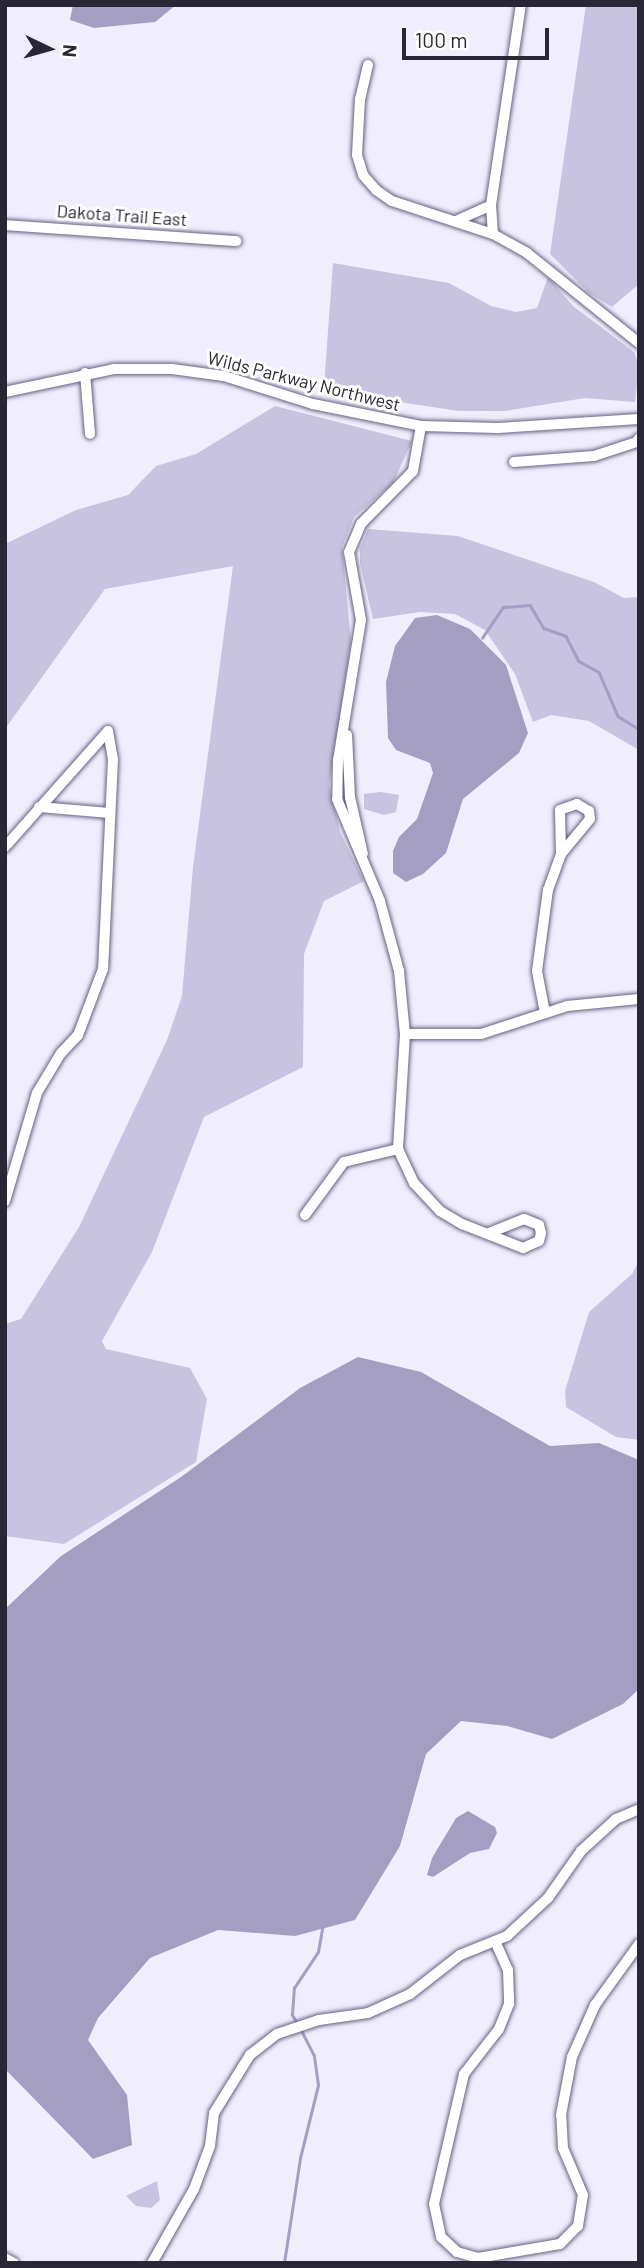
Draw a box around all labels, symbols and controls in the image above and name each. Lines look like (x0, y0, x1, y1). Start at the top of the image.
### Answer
north arrow (14, 14, 84, 84)
scale bar (406, 14, 553, 58)
text: 100 m (415, 27, 468, 52)
text: N (58, 44, 82, 58)
street label: Dakota Trail East (56, 200, 188, 230)
street label: Wilds Parkway Northwest (205, 347, 403, 415)

